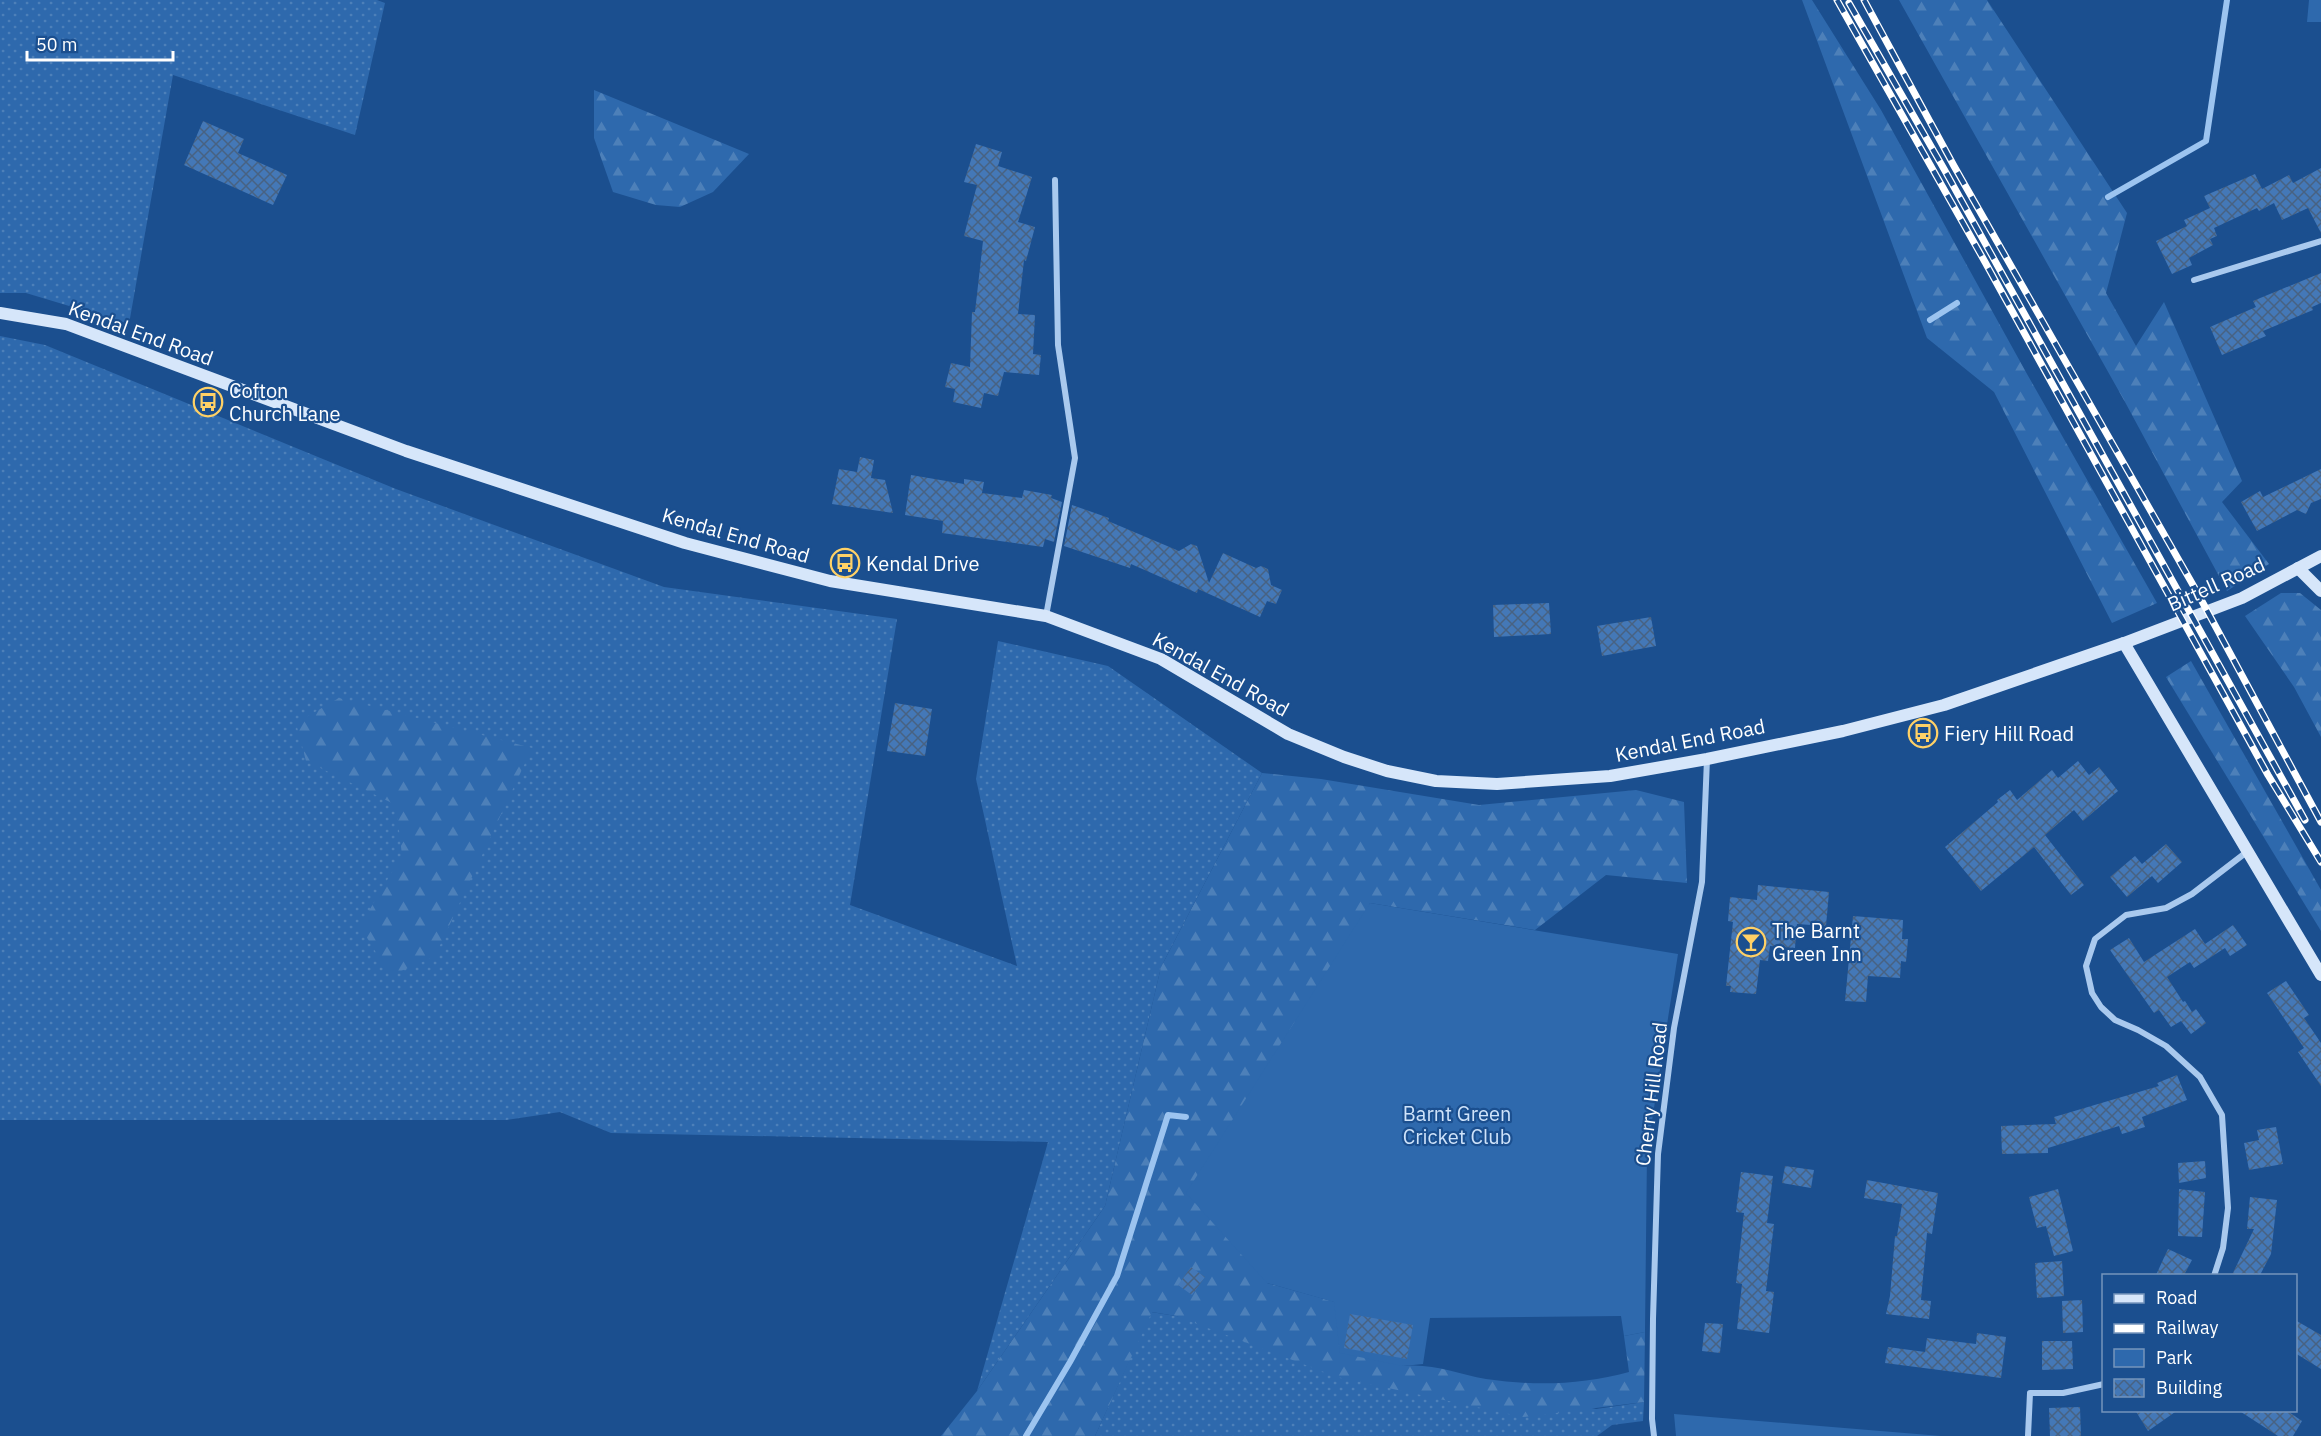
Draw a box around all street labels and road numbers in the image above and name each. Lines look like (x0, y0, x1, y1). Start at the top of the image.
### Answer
street label: Kendal End Road (65, 294, 217, 372)
street label: Kendal End Road (659, 501, 813, 569)
street label: Bittell Road (2163, 550, 2269, 618)
street label: Kendal End Road (1148, 625, 1294, 723)
street label: Kendal End Road (1613, 712, 1767, 768)
street label: Cherry Hill Road (1629, 1020, 1673, 1168)

